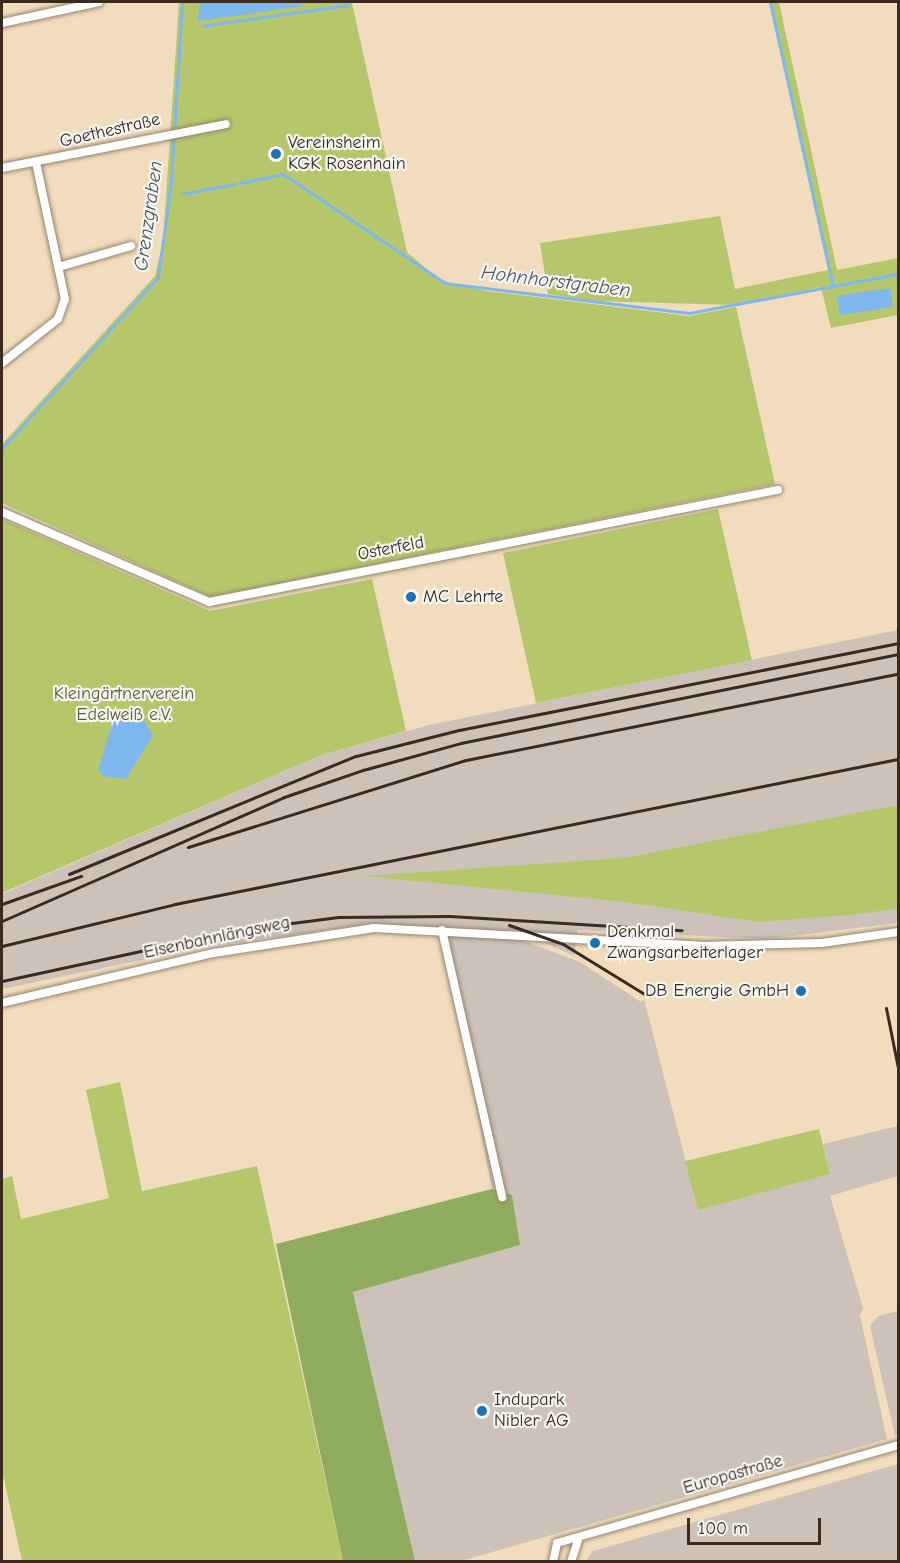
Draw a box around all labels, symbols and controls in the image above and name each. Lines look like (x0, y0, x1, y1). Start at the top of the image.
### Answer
street label: Goethestraße (58, 109, 162, 153)
place label: Vereinsheim KGK Rosenhain (288, 133, 406, 176)
marker: Vereinsheim KGK Rosenhain (269, 147, 283, 161)
water label: Grenzgraben (128, 159, 168, 273)
water label: Hohnhorstgraben (480, 260, 632, 302)
street label: Osterfeld (356, 532, 426, 566)
place label: MC Lehrte (423, 586, 503, 608)
marker: MC Lehrte (404, 590, 418, 604)
park label: Kleingärtnerverein Edelweiß e.V. (54, 684, 194, 726)
street label: Eisenbahnlängsweg (142, 912, 292, 964)
place label: Denkmal Zwangsarbeiterlager (607, 922, 763, 964)
marker: Denkmal Zwangsarbeiterlager (588, 936, 602, 950)
place label: DB Energie GmbH (645, 980, 789, 1002)
marker: DB Energie GmbH (794, 984, 808, 998)
place label: Indupark Nibler AG (494, 1390, 569, 1432)
marker: Indupark Nibler AG (475, 1404, 489, 1418)
street label: Europastraße (681, 1450, 785, 1500)
scale bar (690, 1506, 824, 1544)
text: 100 m (698, 1518, 748, 1539)

